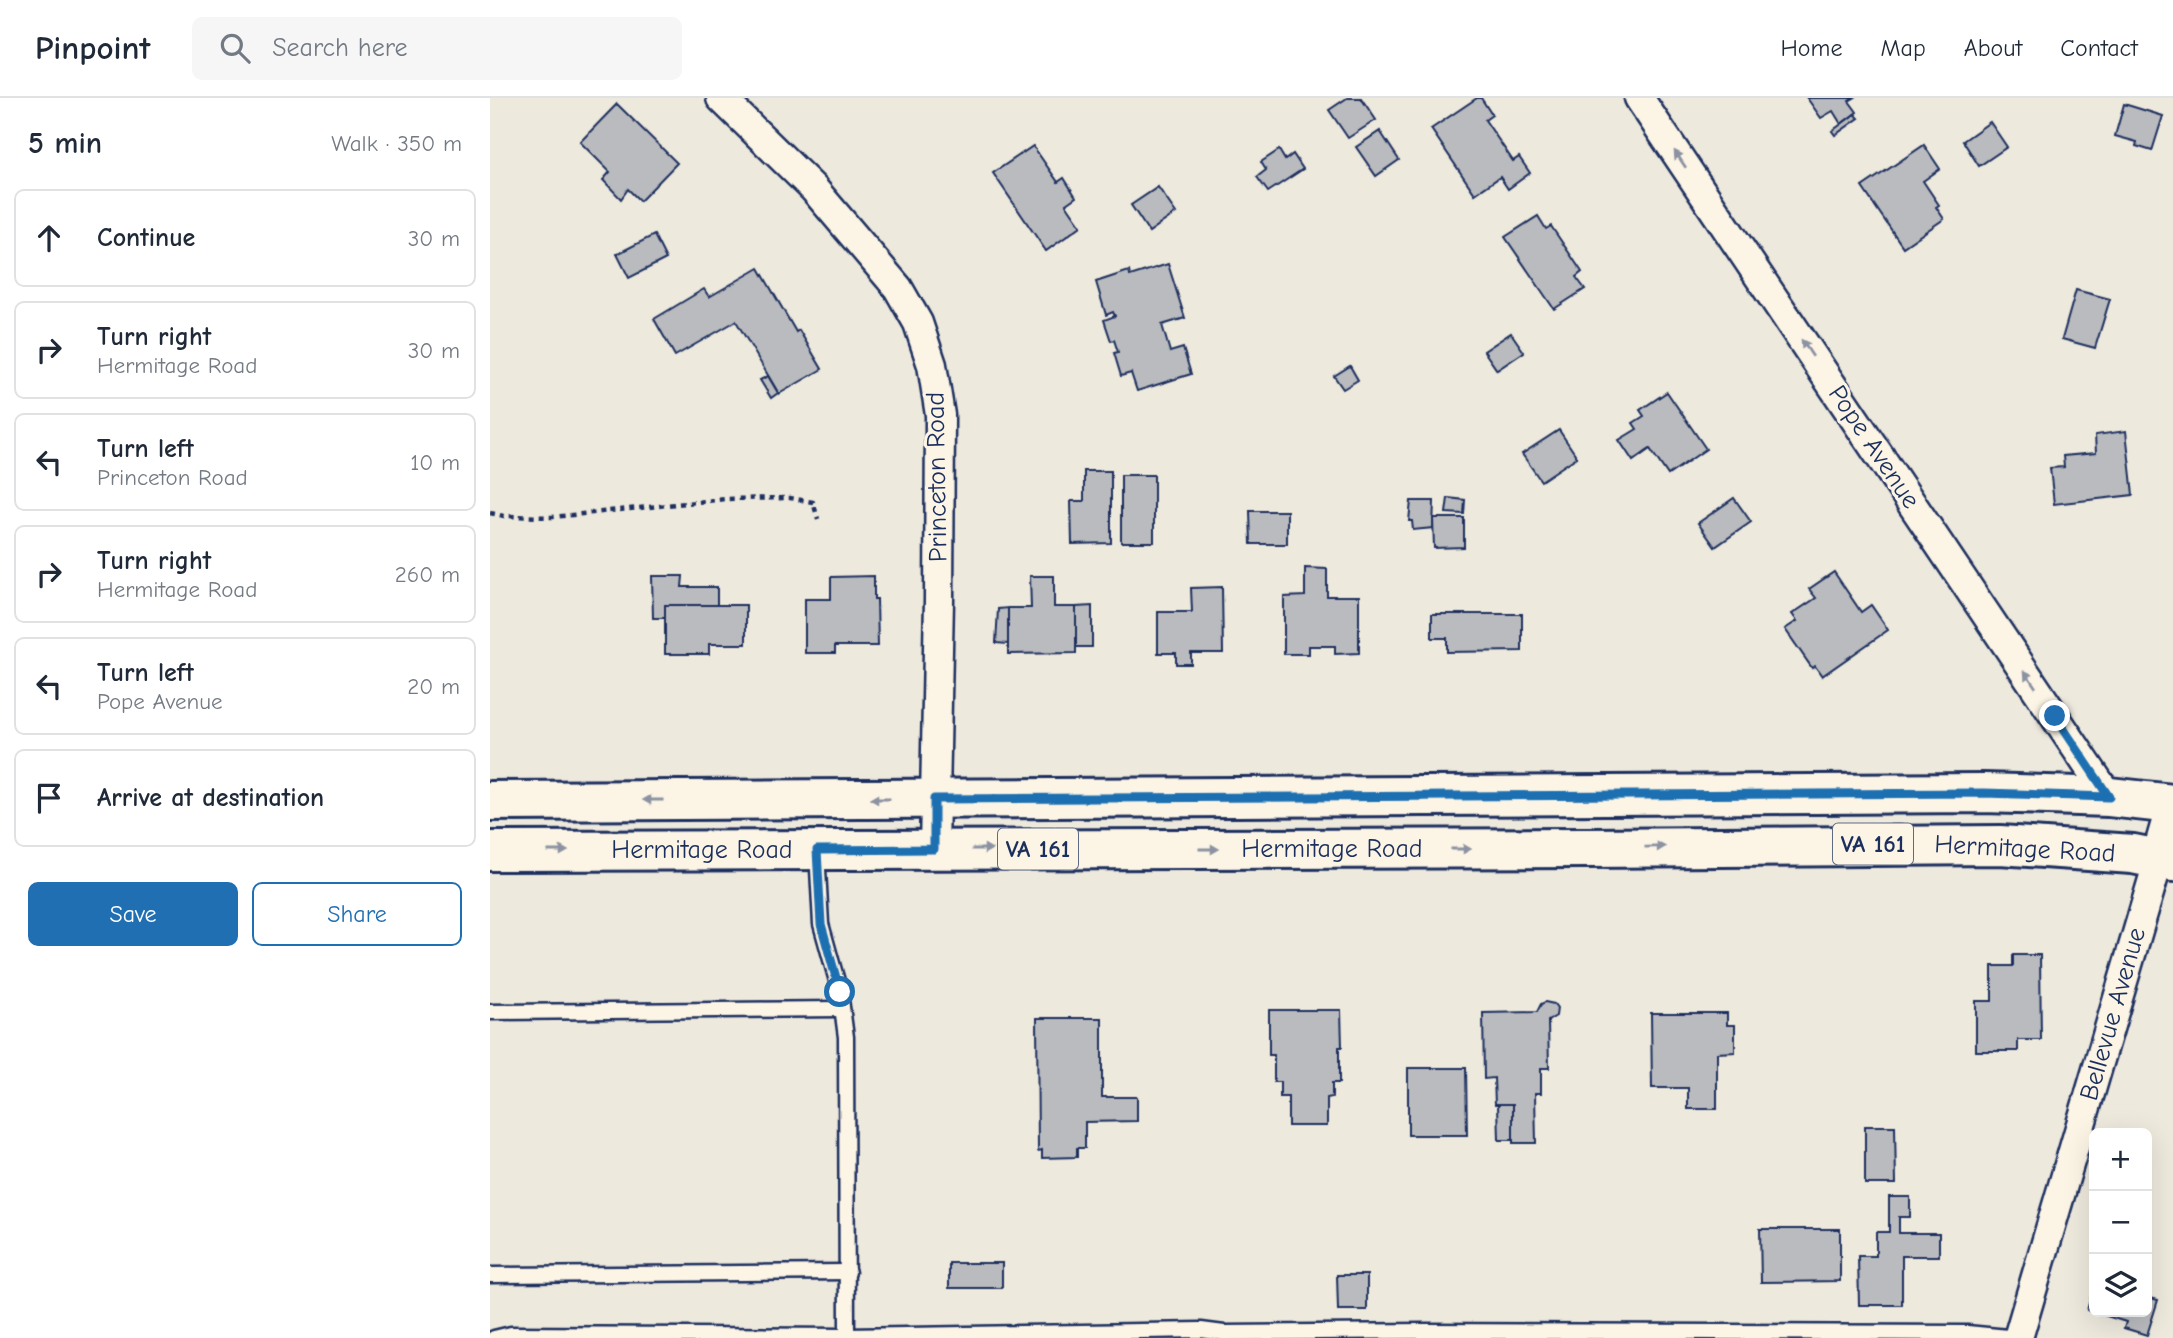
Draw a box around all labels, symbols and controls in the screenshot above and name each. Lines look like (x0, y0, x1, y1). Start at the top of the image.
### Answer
search box (192, 17, 682, 80)
text: Pinpoint (35, 29, 150, 67)
icon: search (216, 29, 254, 67)
text: Search here (272, 33, 408, 63)
text: Home (1781, 34, 1842, 62)
text: Map (1880, 34, 1926, 62)
text: About (1964, 34, 2022, 62)
text: Contact (2060, 34, 2138, 62)
text: 5 min (28, 126, 102, 161)
text: Walk · 350 m (331, 130, 462, 157)
one-way arrow (1673, 150, 1687, 168)
icon: ahead (30, 219, 68, 257)
text: Continue (97, 223, 195, 253)
text: 30 m (408, 225, 460, 252)
text: Turn right (97, 322, 211, 352)
icon: right (30, 331, 68, 369)
text: 30 m (408, 337, 460, 364)
one-way arrow (1800, 339, 1814, 357)
text: Hermitage Road (97, 352, 257, 379)
street label: Pope Avenue (1822, 380, 1926, 514)
street label: Princeton Road (921, 392, 953, 562)
text: Turn left (97, 434, 194, 464)
icon: left (30, 443, 68, 481)
text: 10 m (410, 449, 460, 476)
text: Princeton Road (97, 464, 248, 491)
text: Turn right (97, 546, 211, 576)
icon: right (30, 555, 68, 593)
text: 260 m (395, 561, 460, 588)
text: Hermitage Road (97, 576, 257, 603)
text: Turn left (97, 658, 194, 688)
icon: left (30, 667, 68, 705)
one-way arrow (2023, 670, 2037, 688)
text: 20 m (407, 673, 460, 700)
text: Pope Avenue (97, 688, 223, 715)
route end (2039, 700, 2070, 731)
icon: arrive (30, 779, 68, 817)
text: Arrive at destination (97, 783, 324, 813)
one-way arrow (869, 793, 891, 805)
one-way arrow (642, 794, 664, 806)
road number: VA 161 (1833, 824, 1913, 864)
road number: VA 161 (998, 828, 1078, 870)
street label: Hermitage Road (1934, 829, 2116, 869)
street label: Hermitage Road (1241, 834, 1423, 864)
street label: Hermitage Road (611, 835, 793, 865)
one-way arrow (1644, 842, 1666, 853)
one-way arrow (971, 843, 993, 855)
one-way arrow (1198, 843, 1220, 855)
one-way arrow (1450, 843, 1472, 855)
one-way arrow (547, 845, 569, 857)
button: Save (28, 882, 238, 946)
button: Share (252, 882, 462, 946)
street label: Bellevue Avenue (2074, 924, 2152, 1104)
route start (824, 976, 855, 1007)
map controls (2089, 1128, 2152, 1317)
button: + (2089, 1128, 2152, 1191)
button: − (2089, 1191, 2152, 1254)
button: layers (2089, 1254, 2152, 1317)

